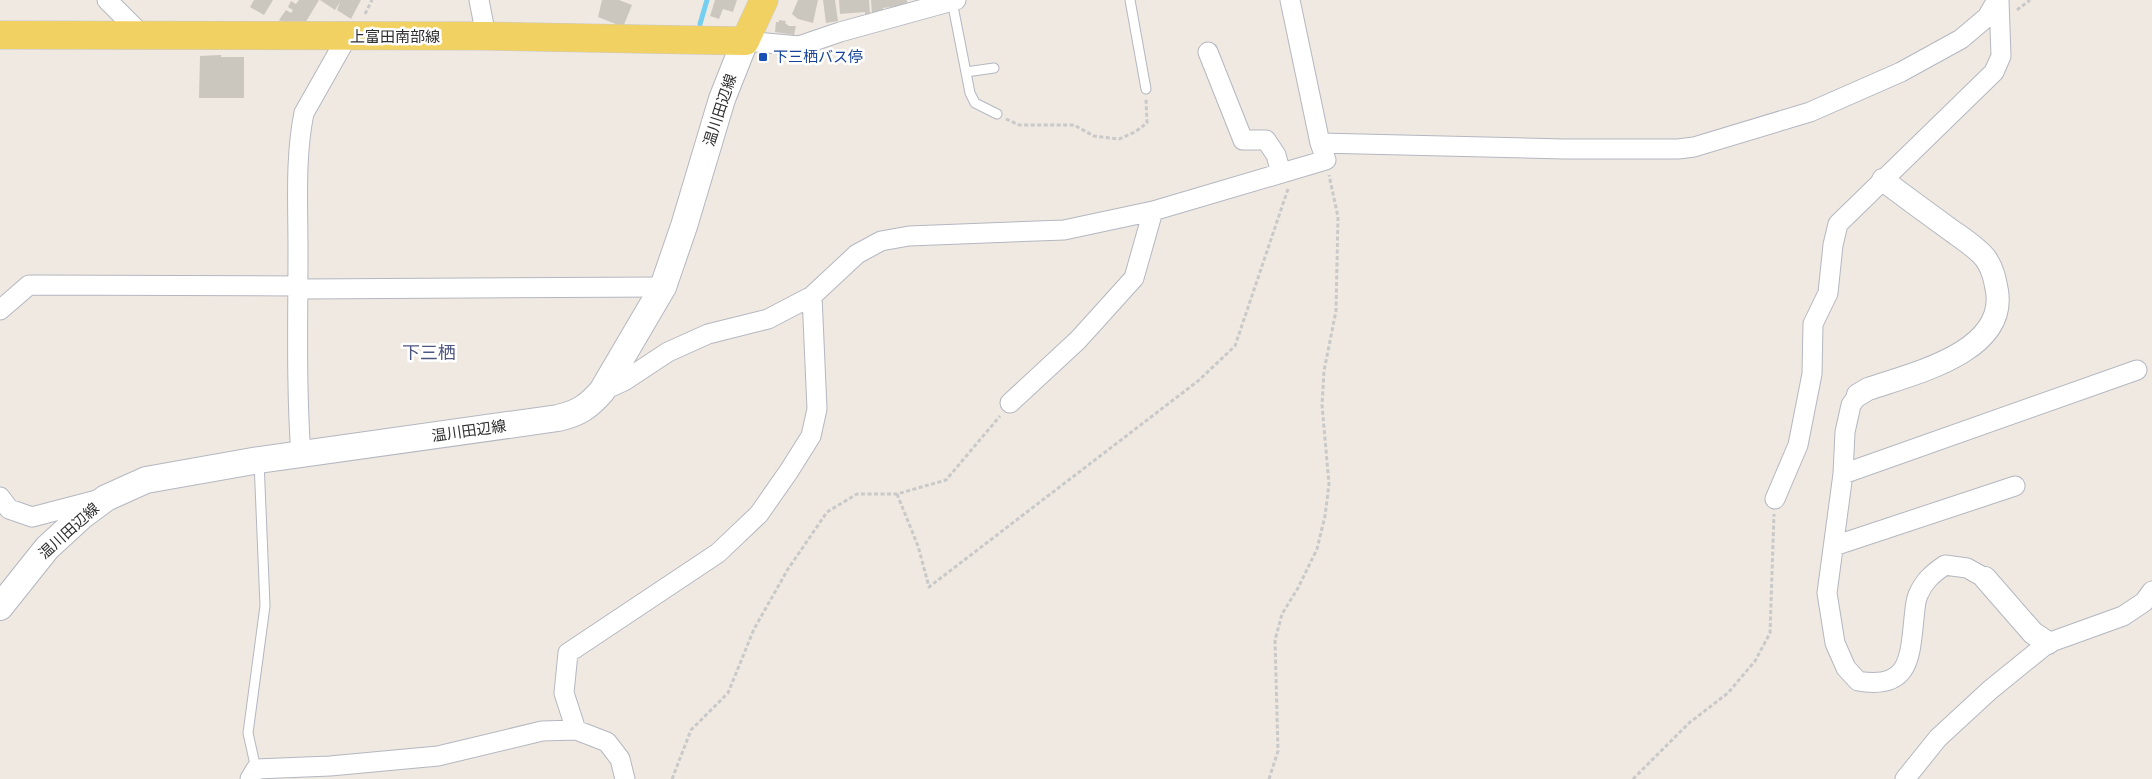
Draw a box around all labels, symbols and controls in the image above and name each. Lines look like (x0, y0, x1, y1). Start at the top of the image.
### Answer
street label: 上富田南部線 (350, 28, 440, 46)
place label: 下三栖バス停 (773, 48, 863, 66)
marker: 下三栖バス停 (757, 51, 769, 63)
street label: 温川田辺線 (700, 72, 740, 148)
district label: 下三栖 (402, 342, 456, 363)
street label: 温川田辺線 (431, 417, 507, 445)
street label: 温川田辺線 (35, 499, 103, 563)

